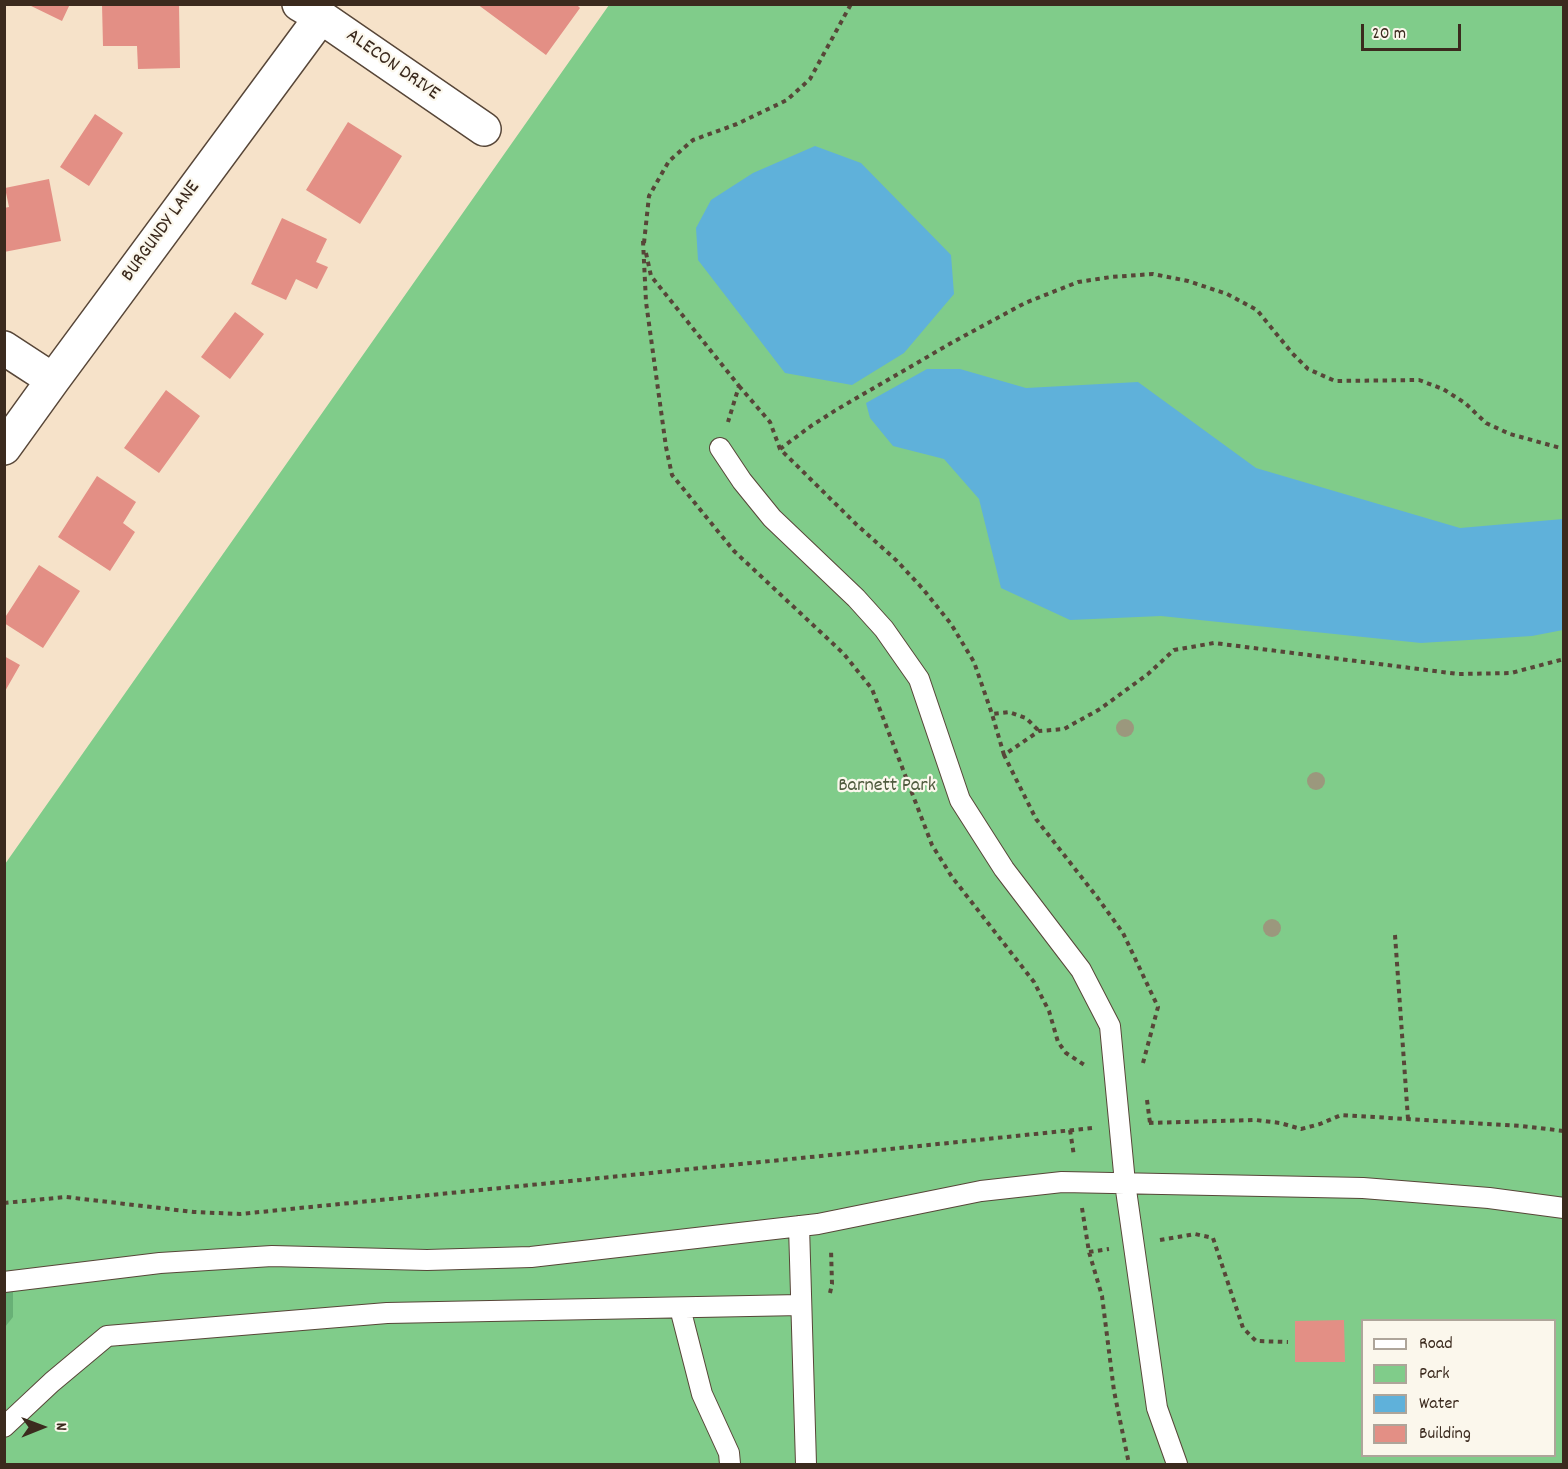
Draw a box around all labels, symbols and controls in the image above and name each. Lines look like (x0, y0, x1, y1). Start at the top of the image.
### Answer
scale bar (1364, 12, 1464, 50)
text: 20 m (1372, 22, 1406, 47)
street label: ALECON DRIVE (340, 25, 444, 107)
street label: BURGUNDY LANE (117, 177, 207, 287)
park label: Barnett Park (838, 775, 936, 799)
legend (1361, 1319, 1556, 1457)
text: Road (1419, 1332, 1453, 1357)
text: Park (1419, 1362, 1450, 1387)
text: Water (1419, 1392, 1459, 1417)
north arrow (12, 1397, 72, 1457)
text: Building (1419, 1422, 1471, 1447)
text: N (49, 1423, 72, 1431)

